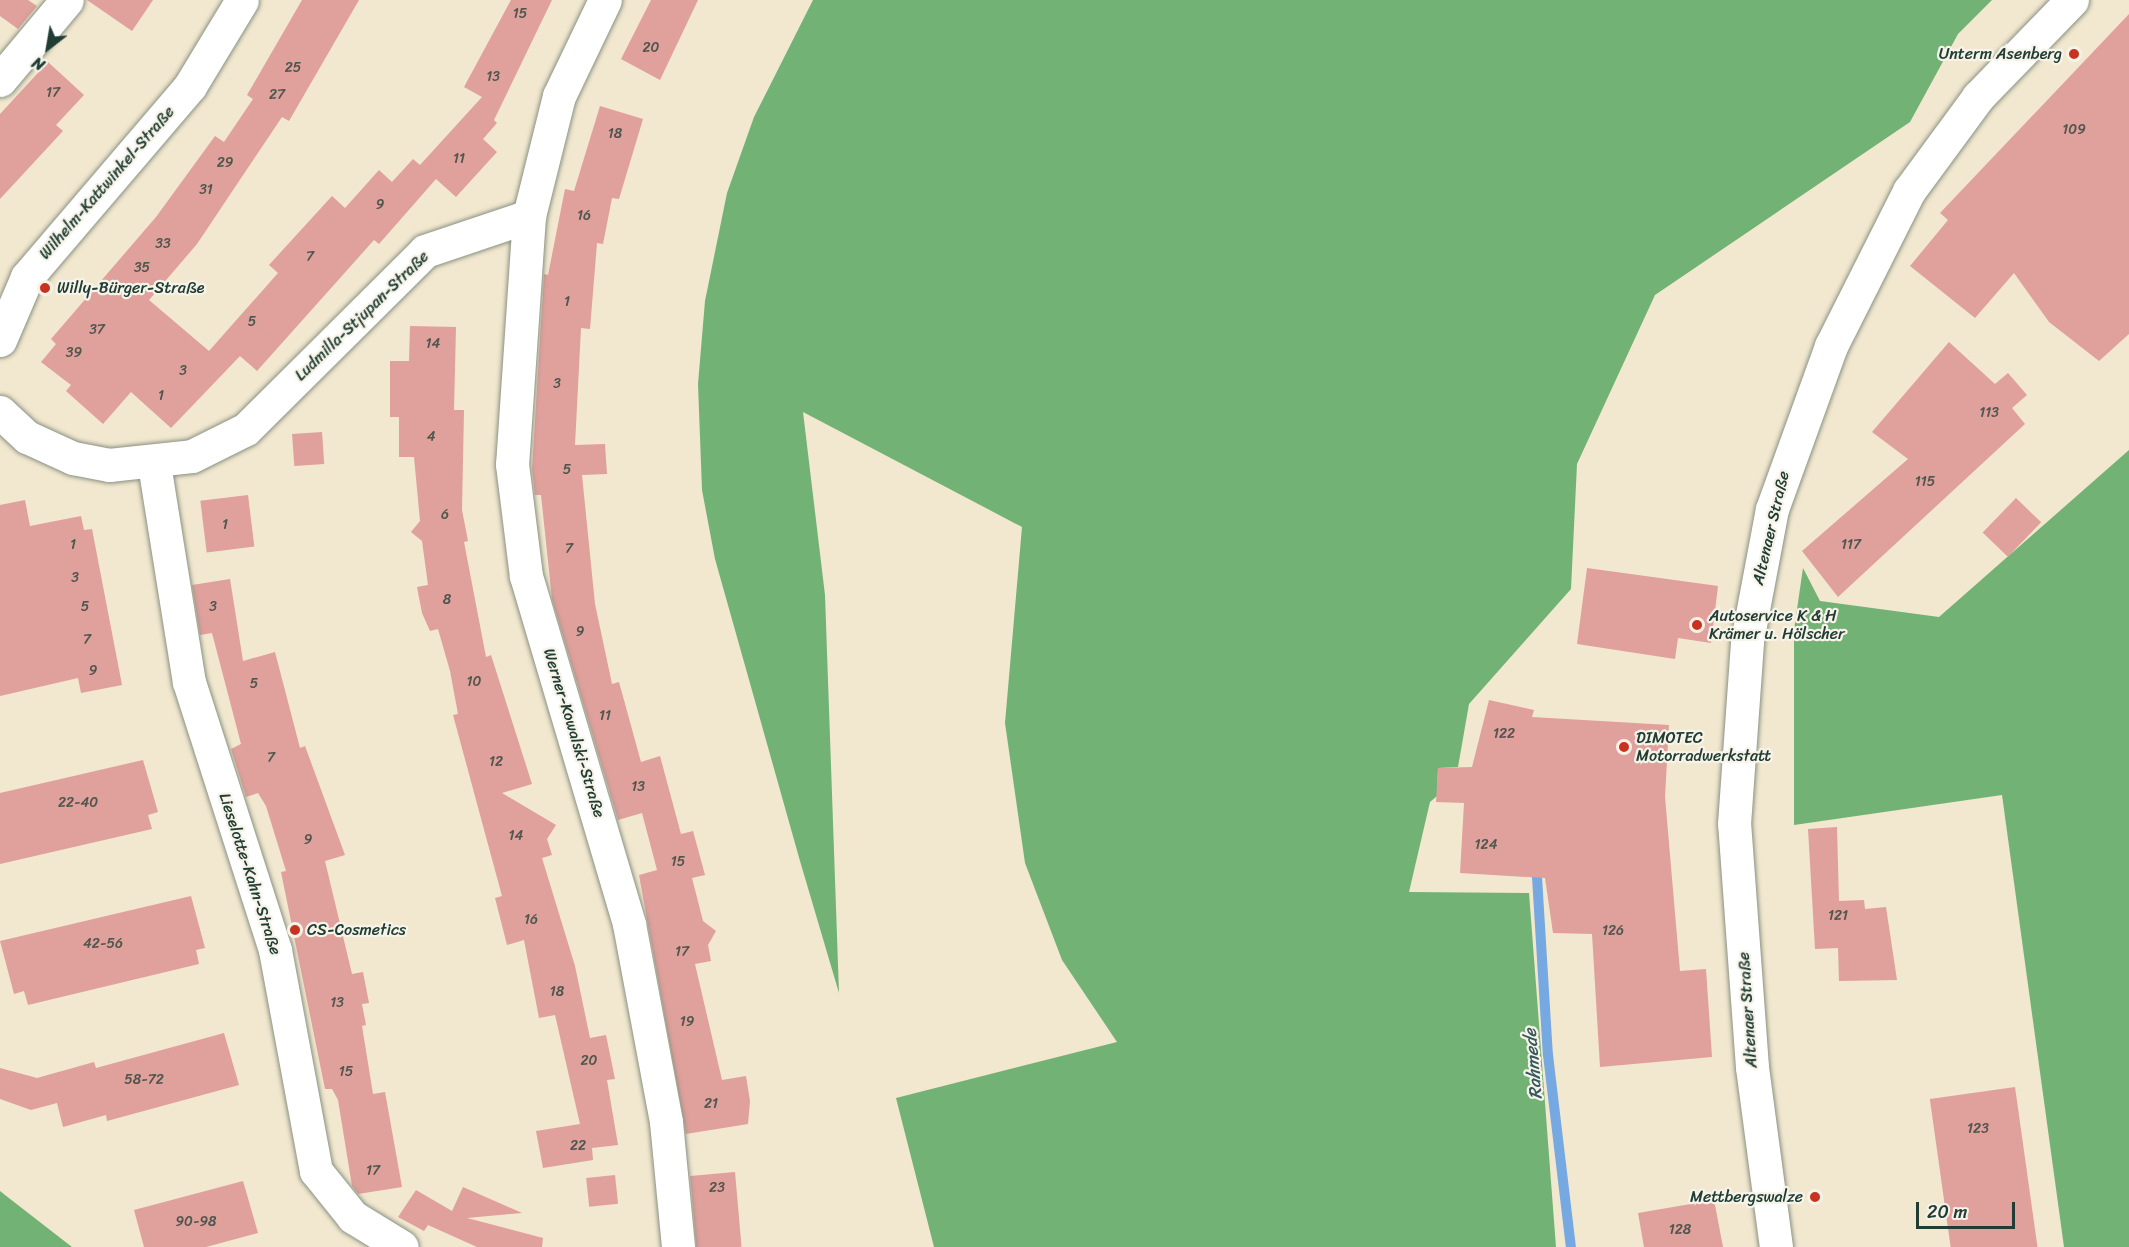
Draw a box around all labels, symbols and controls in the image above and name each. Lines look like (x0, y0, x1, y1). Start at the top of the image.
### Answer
house number: 15 (513, 6, 527, 22)
north arrow (18, 18, 78, 78)
house number: 20 (643, 40, 659, 56)
place label: Unterm Asenberg (1938, 44, 2062, 64)
marker: Unterm Asenberg (2067, 47, 2081, 61)
text: N (26, 49, 51, 79)
house number: 25 (285, 60, 301, 76)
house number: 13 (486, 69, 500, 85)
house number: 17 (46, 85, 60, 101)
house number: 27 (269, 87, 285, 103)
street label: Wilhelm-Kattwinkel-Straße (35, 103, 179, 263)
house number: 109 (2062, 122, 2086, 138)
house number: 18 (608, 126, 622, 142)
house number: 11 (453, 151, 465, 167)
house number: 29 (217, 155, 233, 171)
house number: 31 (199, 182, 213, 198)
house number: 9 (376, 197, 384, 213)
house number: 16 (577, 208, 591, 224)
house number: 33 (155, 236, 171, 252)
street label: Ludmilla-Stjupan-Straße (291, 247, 433, 385)
house number: 7 (306, 249, 314, 265)
house number: 35 (134, 260, 150, 276)
place label: Willy-Bürger-Straße (57, 278, 205, 298)
marker: Willy-Bürger-Straße (38, 281, 52, 295)
house number: 1 (564, 294, 570, 310)
house number: 5 (248, 314, 256, 330)
house number: 37 (89, 322, 105, 338)
house number: 14 (426, 336, 440, 352)
house number: 39 (66, 345, 82, 361)
house number: 3 (179, 363, 187, 379)
house number: 3 (553, 376, 561, 392)
house number: 1 (158, 388, 164, 404)
house number: 113 (1979, 405, 1999, 421)
house number: 4 (427, 429, 435, 445)
house number: 5 (563, 462, 571, 478)
street label: Altenaer Straße (1749, 469, 1793, 587)
house number: 115 (1915, 474, 1935, 490)
house number: 6 (441, 507, 449, 523)
house number: 1 (222, 517, 228, 533)
house number: 1 (70, 537, 76, 553)
house number: 117 (1841, 537, 1861, 553)
house number: 7 (565, 541, 573, 557)
house number: 3 (71, 570, 79, 586)
house number: 8 (443, 592, 451, 608)
house number: 5 (81, 599, 89, 615)
house number: 3 (209, 599, 217, 615)
place label: Autoservice K & H Krämer u. Hölscher (1709, 606, 1845, 644)
marker: Autoservice K & H Krämer u. Hölscher (1690, 618, 1704, 632)
house number: 9 (576, 624, 584, 640)
house number: 7 (83, 632, 91, 648)
street label: Werner-Kowalski-Straße (539, 646, 609, 820)
house number: 9 (89, 663, 97, 679)
house number: 10 (467, 674, 481, 690)
house number: 5 (250, 676, 258, 692)
house number: 11 (599, 708, 611, 724)
house number: 122 (1493, 726, 1515, 742)
place label: DIMOTEC Motorradwerkstatt (1636, 728, 1771, 766)
marker: DIMOTEC Motorradwerkstatt (1617, 740, 1631, 754)
house number: 7 (267, 750, 275, 766)
house number: 12 (489, 754, 503, 770)
house number: 13 (631, 779, 645, 795)
street label: Lieselotte-Kahn-Straße (215, 791, 285, 957)
house number: 22-40 (58, 795, 98, 811)
house number: 14 (509, 828, 523, 844)
house number: 9 (304, 832, 312, 848)
house number: 124 (1475, 837, 1497, 853)
house number: 15 (671, 854, 685, 870)
house number: 121 (1828, 908, 1848, 924)
house number: 16 (524, 912, 538, 928)
place label: CS-Cosmetics (307, 920, 406, 940)
marker: CS-Cosmetics (288, 923, 302, 937)
house number: 126 (1602, 923, 1624, 939)
house number: 42-56 (83, 936, 123, 952)
house number: 17 (675, 944, 689, 960)
street label: Altenaer Straße (1734, 951, 1762, 1069)
house number: 18 (550, 984, 564, 1000)
house number: 13 (330, 995, 344, 1011)
house number: 19 (680, 1014, 694, 1030)
water label: Rahmede (1519, 1028, 1547, 1100)
house number: 20 (581, 1053, 597, 1069)
house number: 15 (339, 1064, 353, 1080)
house number: 58-72 (124, 1072, 164, 1088)
house number: 21 (704, 1096, 718, 1112)
house number: 123 (1967, 1121, 1989, 1137)
house number: 22 (570, 1138, 586, 1154)
house number: 17 (366, 1163, 380, 1179)
house number: 23 (709, 1180, 725, 1196)
place label: Mettbergswalze (1690, 1187, 1803, 1207)
marker: Mettbergswalze (1808, 1190, 1822, 1204)
scale bar (1919, 1190, 2018, 1228)
text: 20 m (1927, 1196, 1967, 1228)
house number: 90-98 (176, 1214, 216, 1230)
house number: 128 (1669, 1222, 1691, 1238)

